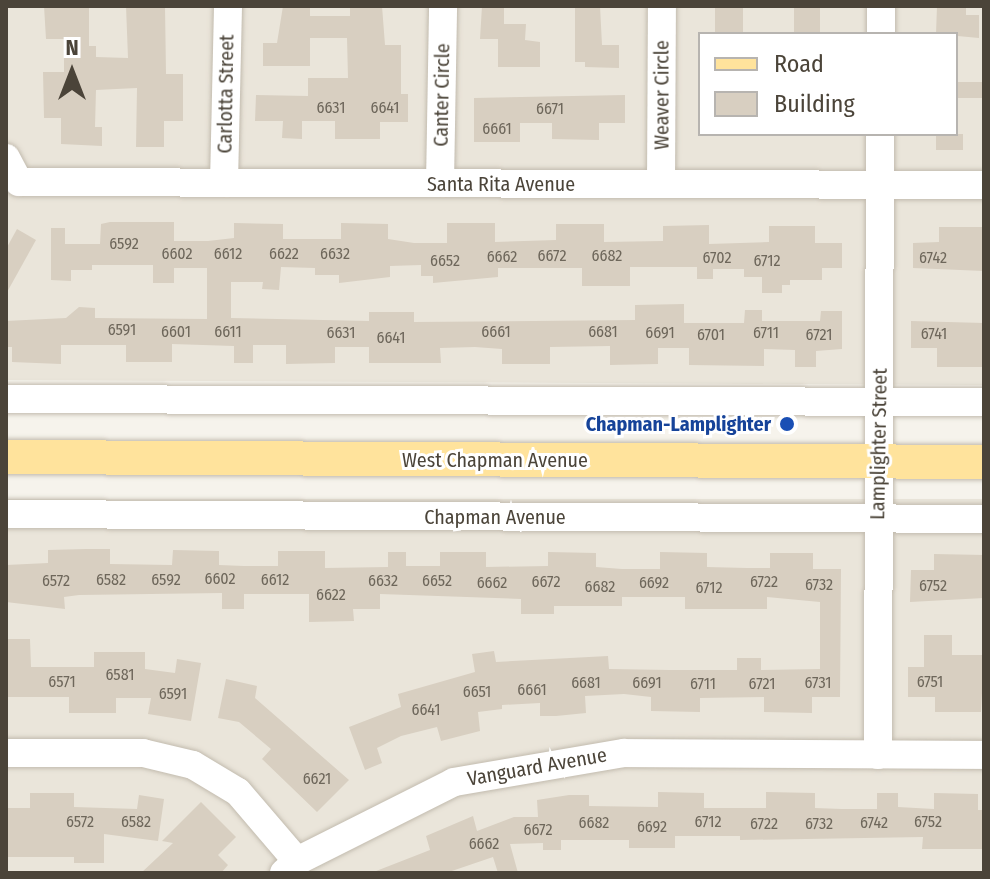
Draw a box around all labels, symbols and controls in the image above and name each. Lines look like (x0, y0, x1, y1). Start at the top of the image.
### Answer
north arrow (32, 32, 112, 112)
legend (698, 32, 958, 136)
text: N (65, 34, 79, 61)
street label: Carlotta Street (213, 34, 239, 154)
street label: Weaver Circle (650, 40, 674, 150)
street label: Canter Circle (429, 43, 455, 147)
text: Road (774, 50, 824, 78)
text: Building (774, 90, 855, 118)
house number: 6631 (317, 98, 345, 118)
house number: 6641 (371, 98, 399, 118)
house number: 6671 (536, 99, 564, 119)
house number: 6661 (482, 119, 512, 139)
street label: Santa Rita Avenue (427, 172, 575, 196)
house number: 6592 (109, 234, 139, 254)
house number: 6602 (161, 244, 193, 264)
house number: 6612 (214, 244, 242, 264)
house number: 6622 (269, 244, 299, 264)
house number: 6632 (320, 244, 350, 264)
house number: 6672 (538, 246, 566, 266)
house number: 6682 (592, 246, 622, 266)
house number: 6662 (487, 247, 517, 267)
house number: 6702 (702, 248, 732, 268)
house number: 6742 (919, 248, 947, 268)
house number: 6652 (430, 251, 460, 271)
house number: 6712 (753, 251, 781, 271)
house number: 6591 (108, 320, 136, 340)
house number: 6601 (161, 322, 191, 342)
house number: 6611 (214, 322, 242, 342)
house number: 6661 (481, 322, 511, 342)
house number: 6681 (588, 322, 618, 342)
house number: 6631 (327, 323, 355, 343)
house number: 6691 (645, 323, 675, 343)
house number: 6711 (753, 323, 779, 343)
house number: 6741 (921, 324, 947, 344)
house number: 6701 (697, 325, 725, 345)
house number: 6721 (806, 325, 832, 345)
house number: 6641 (377, 328, 405, 348)
street label: Lamplighter Street (866, 368, 892, 520)
place label: Chapman-Lamplighter (586, 412, 771, 436)
marker: Chapman-Lamplighter (778, 415, 796, 433)
street label: West Chapman Avenue (402, 448, 588, 472)
street label: Chapman Avenue (424, 505, 566, 529)
house number: 6602 (204, 569, 236, 589)
house number: 6582 (96, 570, 126, 590)
house number: 6592 (151, 570, 181, 590)
house number: 6612 (261, 570, 289, 590)
house number: 6572 (42, 571, 70, 591)
house number: 6632 (368, 571, 398, 591)
house number: 6652 (422, 571, 452, 591)
house number: 6672 (532, 572, 560, 592)
house number: 6722 (750, 572, 778, 592)
house number: 6662 (477, 573, 507, 593)
house number: 6692 (639, 573, 669, 593)
house number: 6732 (805, 575, 833, 595)
house number: 6752 (919, 576, 947, 596)
house number: 6682 (585, 577, 615, 597)
house number: 6712 (695, 578, 723, 598)
house number: 6622 (316, 585, 346, 605)
house number: 6581 (105, 665, 135, 685)
house number: 6571 (48, 672, 76, 692)
house number: 6751 (917, 672, 943, 692)
house number: 6681 (571, 673, 601, 693)
house number: 6691 (632, 673, 662, 693)
house number: 6731 (804, 673, 832, 693)
house number: 6711 (690, 674, 716, 694)
house number: 6721 (749, 674, 775, 694)
house number: 6661 (517, 680, 547, 700)
house number: 6651 (463, 682, 491, 702)
house number: 6591 (159, 684, 187, 704)
house number: 6641 (412, 700, 440, 720)
street label: Vanguard Avenue (465, 743, 609, 791)
house number: 6621 (303, 769, 331, 789)
house number: 6572 (66, 812, 94, 832)
house number: 6582 (121, 812, 151, 832)
house number: 6712 (694, 812, 722, 832)
house number: 6752 (914, 812, 942, 832)
house number: 6682 (579, 813, 609, 833)
house number: 6742 (860, 813, 888, 833)
house number: 6722 (750, 814, 778, 834)
house number: 6732 (805, 814, 833, 834)
house number: 6692 (637, 817, 667, 837)
house number: 6672 (524, 820, 552, 840)
house number: 6662 (469, 834, 499, 854)

